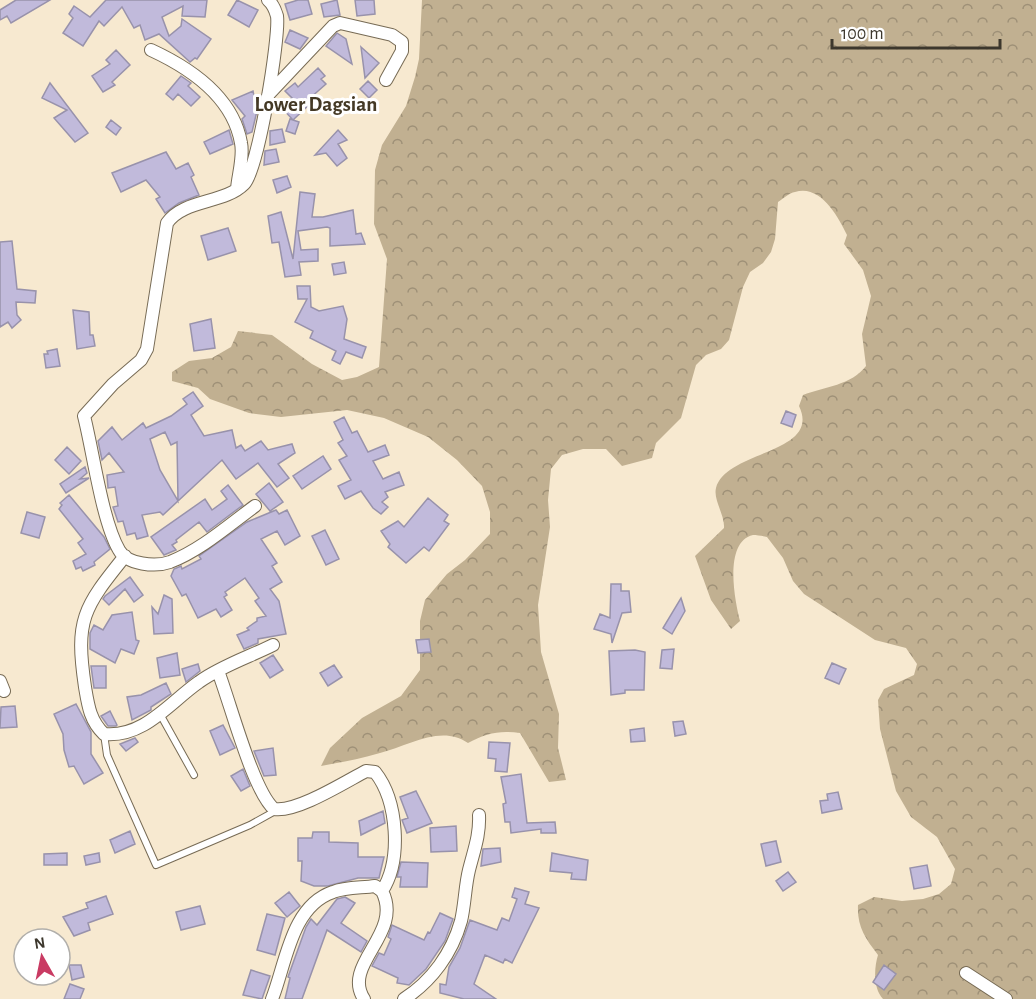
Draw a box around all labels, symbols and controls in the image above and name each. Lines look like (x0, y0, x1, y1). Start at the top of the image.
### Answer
scale bar (832, 12, 1000, 50)
text: 100 m (841, 25, 884, 43)
district label: Lower Dagsian (255, 94, 377, 115)
north arrow (12, 927, 72, 987)
text: N (33, 934, 47, 952)

